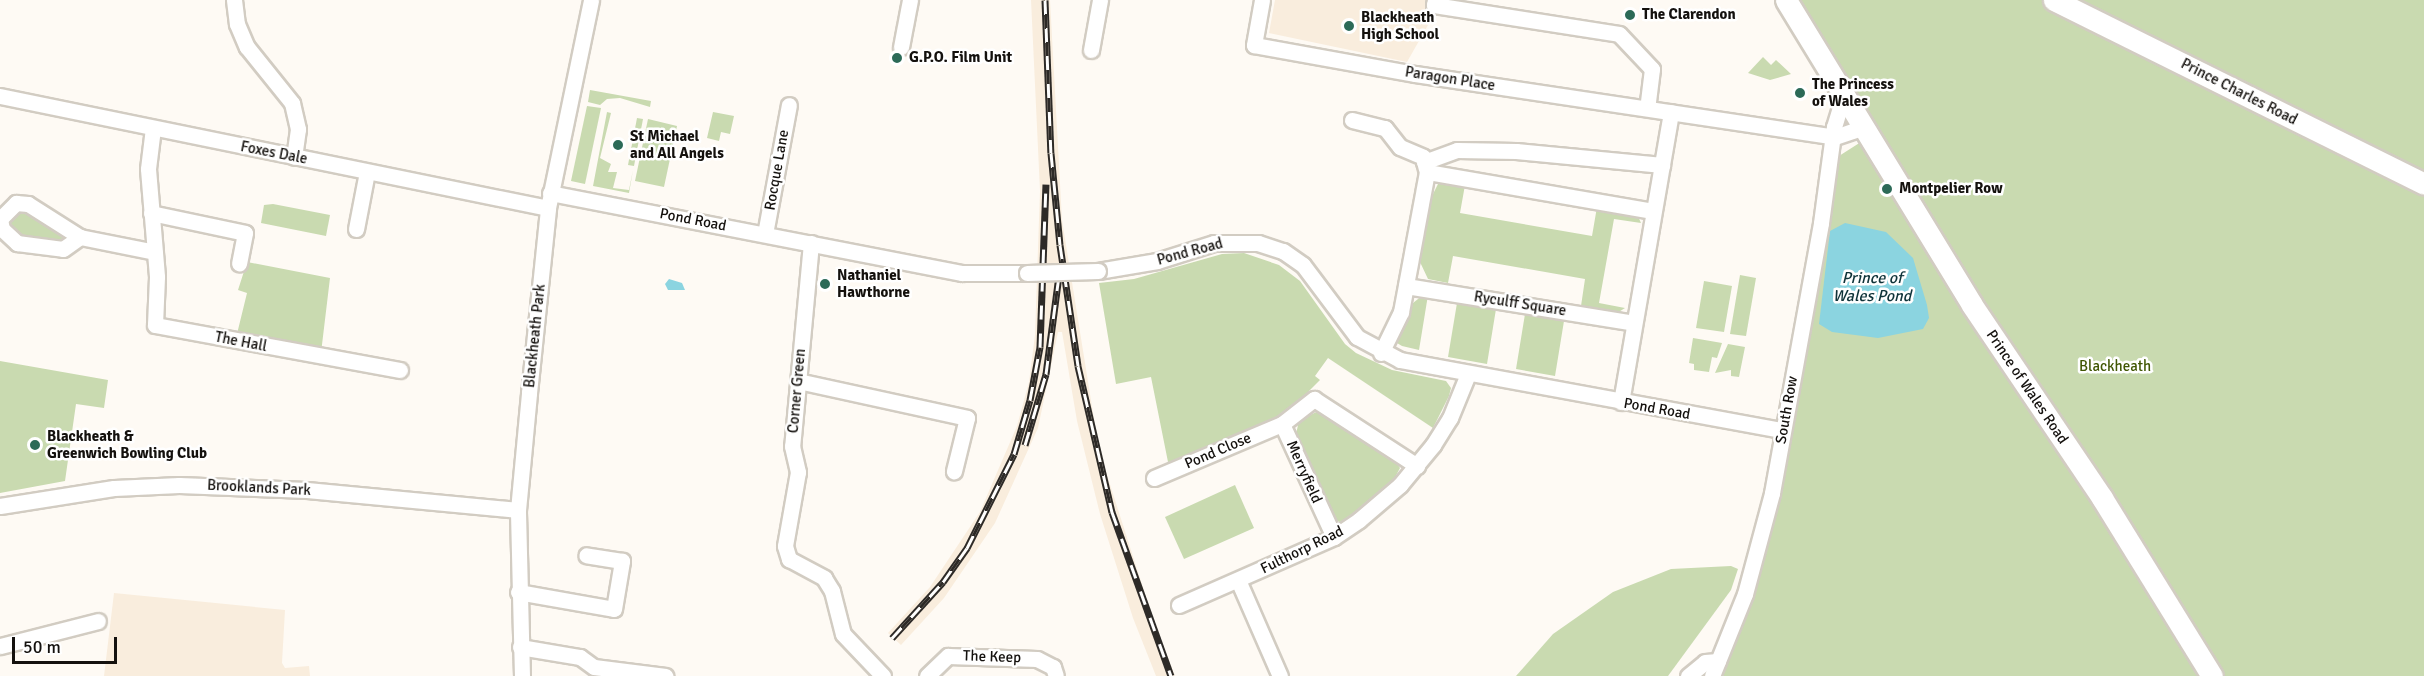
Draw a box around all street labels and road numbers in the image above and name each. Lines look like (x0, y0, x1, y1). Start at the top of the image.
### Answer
street label: Prince Charles Road (2178, 55, 2300, 129)
street label: Paragon Place (1404, 63, 1496, 95)
street label: Rocque Lane (761, 128, 793, 212)
street label: Foxes Dale (239, 138, 309, 168)
street label: Pond Road (658, 205, 728, 235)
street label: Pond Road (1155, 235, 1225, 269)
street label: Blackheath Park (521, 283, 549, 389)
street label: Ryculff Square (1473, 288, 1567, 320)
street label: Prince of Wales Road (1982, 327, 2072, 447)
street label: The Hall (213, 328, 269, 356)
street label: Corner Green (784, 348, 810, 434)
street label: South Row (1772, 375, 1802, 445)
street label: Pond Road (1622, 394, 1692, 424)
street label: Pond Close (1182, 429, 1254, 473)
street label: Merryfield (1282, 438, 1326, 506)
street label: Brooklands Park (207, 476, 311, 500)
street label: Fulthorp Road (1258, 522, 1346, 578)
street label: The Keep (963, 647, 1021, 667)

